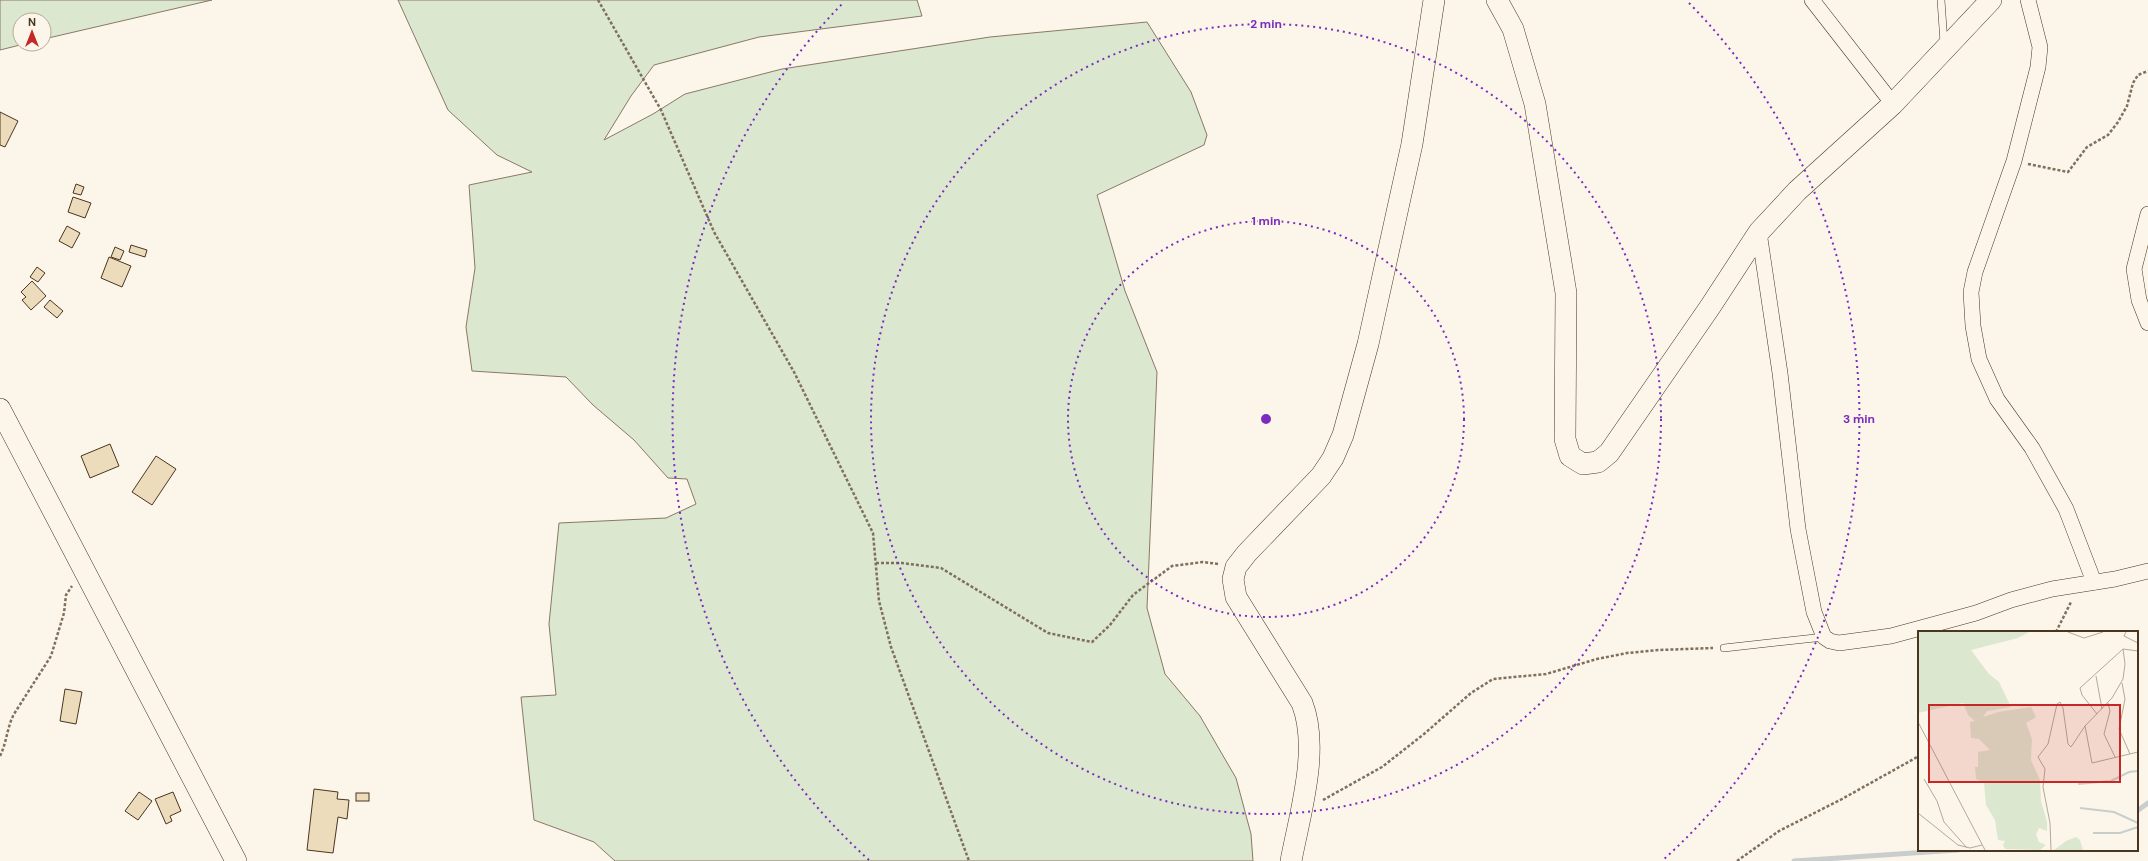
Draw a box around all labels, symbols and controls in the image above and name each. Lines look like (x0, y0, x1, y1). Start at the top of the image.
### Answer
north arrow (12, 12, 52, 52)
text: N (28, 15, 36, 29)
text: 2 min (1250, 16, 1282, 32)
text: 1 min (1251, 213, 1281, 229)
text: 3 min (1843, 411, 1875, 427)
centre of rings (1259, 412, 1273, 426)
inset map (1918, 631, 2138, 851)

